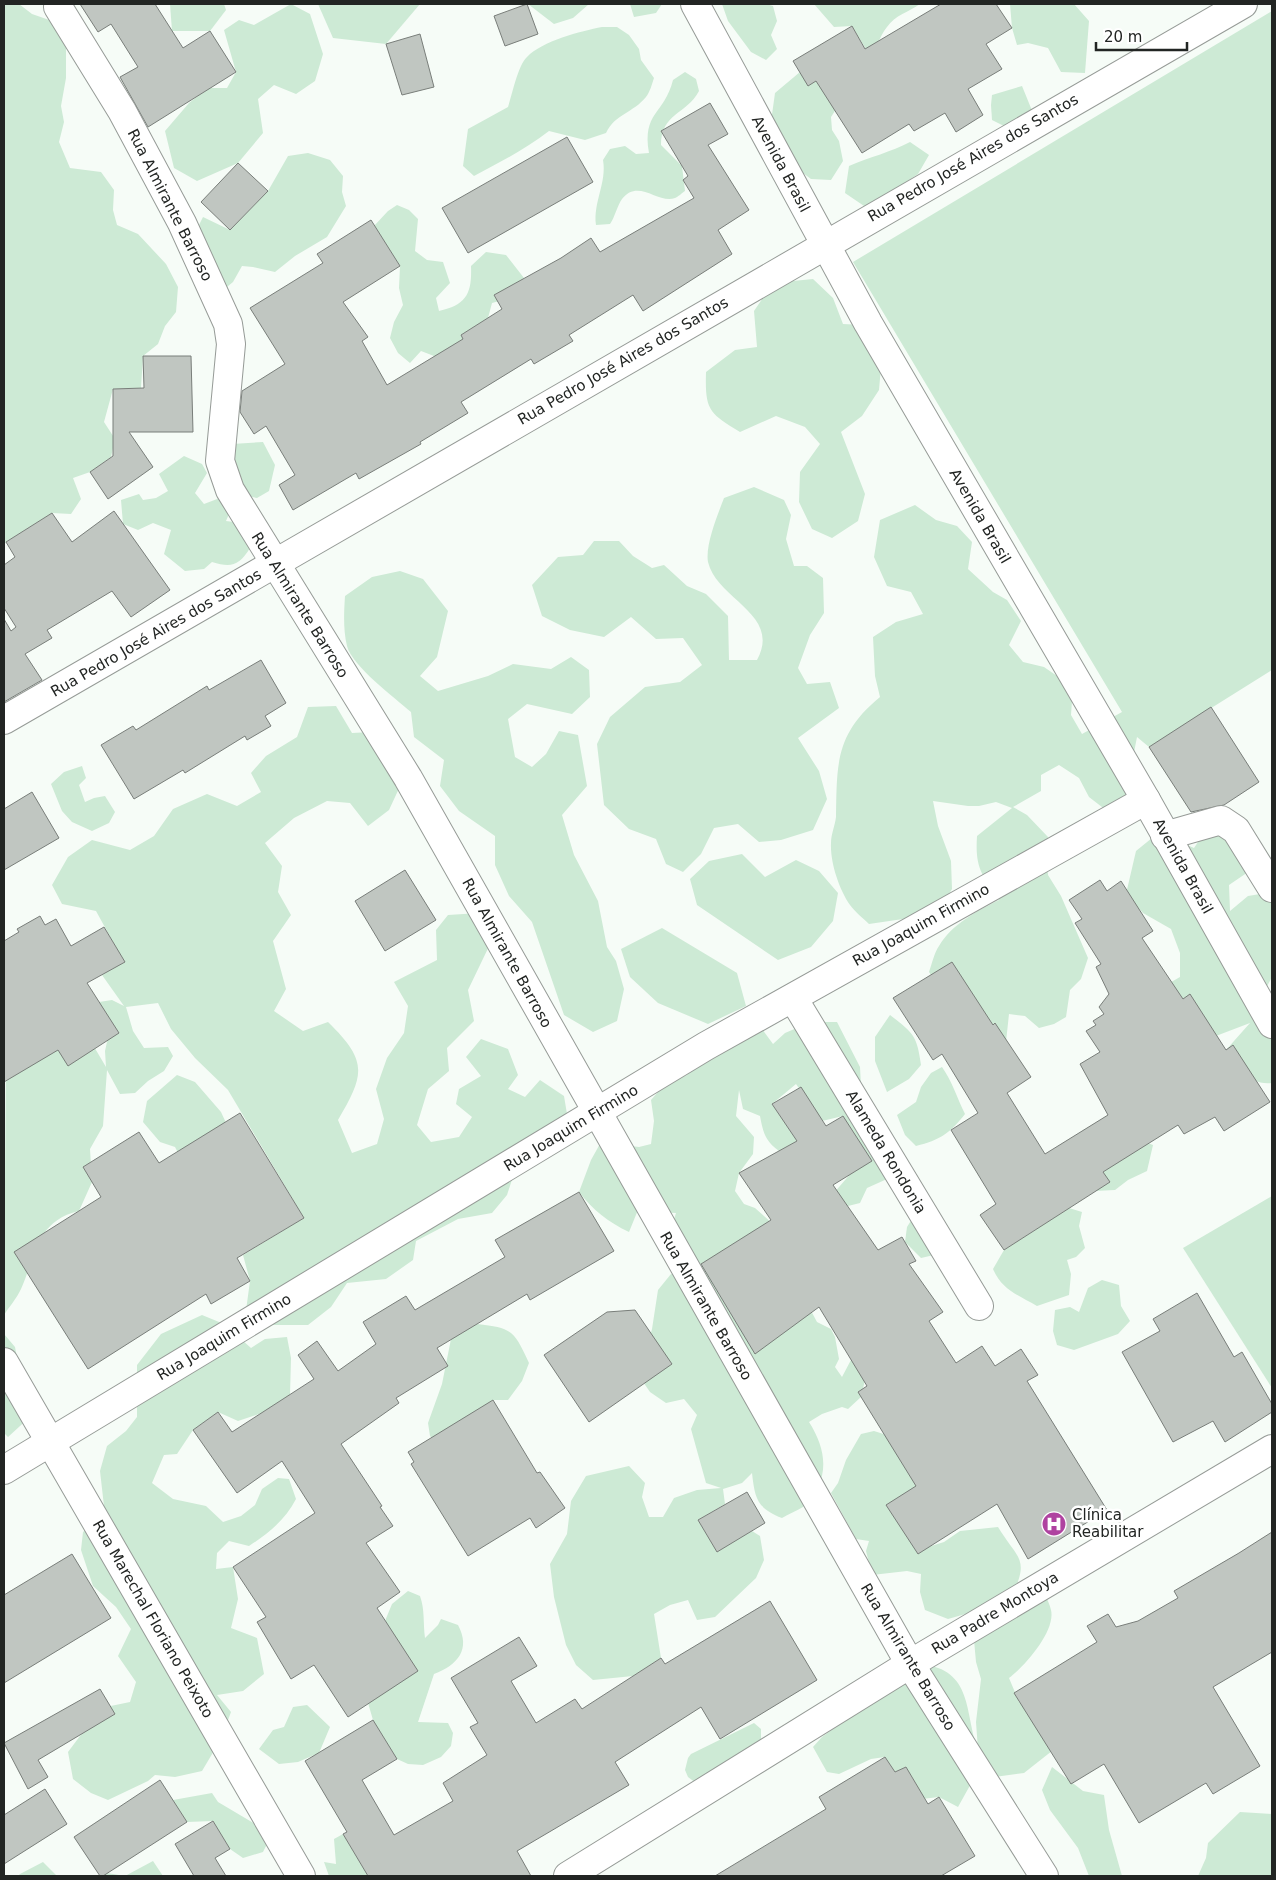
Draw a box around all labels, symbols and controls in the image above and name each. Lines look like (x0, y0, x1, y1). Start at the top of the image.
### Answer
scale bar (1096, 20, 1187, 52)
text: 20 m (1104, 28, 1142, 46)
street label: Rua Pedro José Aires dos Santos (865, 90, 1082, 226)
street label: Avenida Brasil (748, 113, 814, 215)
street label: Rua Almirante Barroso (124, 126, 216, 284)
street label: Rua Pedro José Aires dos Santos (515, 293, 732, 429)
street label: Avenida Brasil (946, 465, 1014, 567)
street label: Rua Almirante Barroso (248, 529, 352, 681)
street label: Rua Pedro José Aires dos Santos (48, 565, 265, 701)
street label: Avenida Brasil (1149, 815, 1217, 917)
street label: Rua Almirante Barroso (458, 875, 556, 1031)
street label: Rua Joaquim Firmino (849, 880, 993, 970)
street label: Rua Joaquim Firmino (501, 1081, 641, 1175)
street label: Alameda Rondonia (842, 1087, 930, 1217)
street label: Rua Almirante Barroso (656, 1229, 756, 1383)
street label: Rua Joaquim Firmino (154, 1290, 294, 1384)
place label: Clínica Reabilitar (1072, 1506, 1144, 1541)
hospital icon: Clínica Reabilitar (1041, 1511, 1067, 1537)
street label: Rua Marechal Floriano Peixoto (89, 1517, 217, 1721)
street label: Rua Padre Montoya (928, 1568, 1062, 1658)
street label: Rua Almirante Barroso (857, 1580, 959, 1734)

